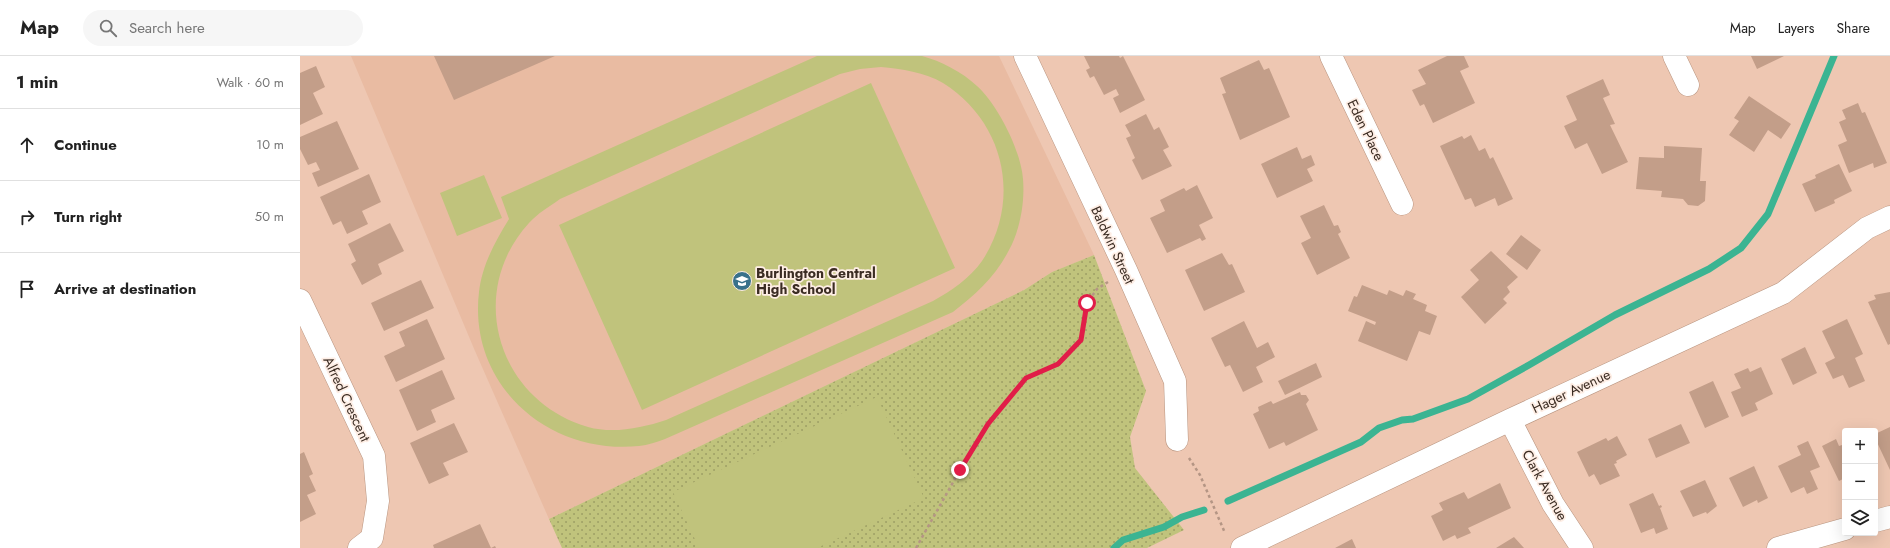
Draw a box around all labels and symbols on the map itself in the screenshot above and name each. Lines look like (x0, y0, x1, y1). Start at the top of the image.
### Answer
street label: Eden Place (1343, 96, 1389, 164)
street label: Baldwin Street (1086, 203, 1140, 288)
place label: Burlington Central High School (756, 263, 876, 299)
school or university icon: Burlington Central High School (731, 270, 753, 292)
route start (1078, 294, 1096, 312)
street label: Alfred Crescent (318, 353, 376, 446)
street label: Hager Avenue (1528, 364, 1614, 418)
street label: Clark Avenue (1517, 446, 1573, 524)
route end (951, 461, 969, 479)

